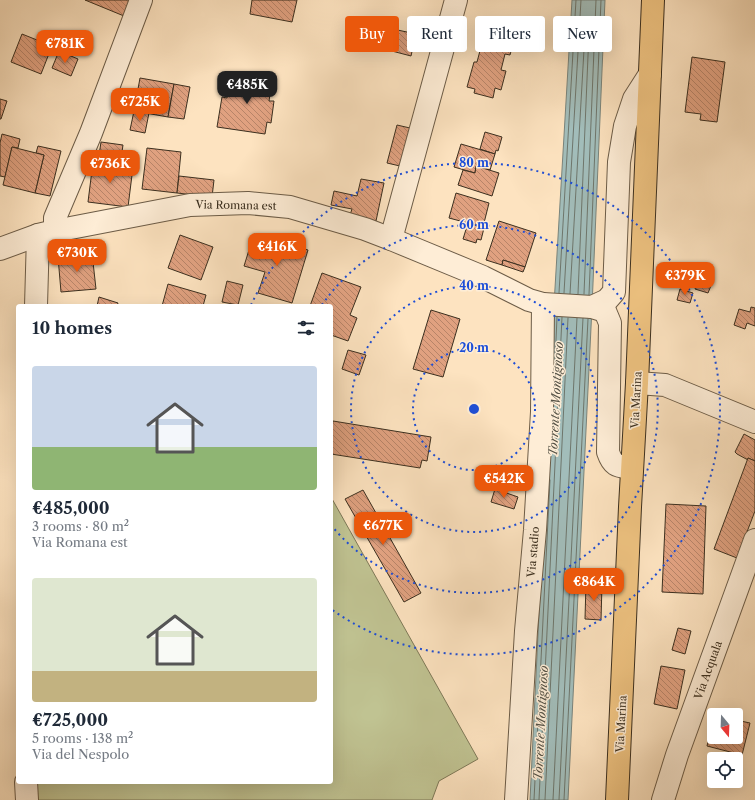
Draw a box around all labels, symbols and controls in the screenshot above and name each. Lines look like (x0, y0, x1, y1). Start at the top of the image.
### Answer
chip: Buy (345, 16, 399, 52)
chip: Rent (407, 16, 467, 52)
chip: Filters (475, 16, 545, 52)
chip: New (553, 16, 612, 52)
pin: €781K (37, 30, 93, 64)
text: €781K (45, 35, 85, 51)
pin: €485K (219, 71, 275, 105)
text: €485K (226, 76, 268, 92)
pin: €725K (112, 88, 168, 122)
text: €725K (120, 93, 160, 109)
pin: €736K (82, 150, 138, 184)
text: €736K (90, 155, 130, 171)
text: 80 m (459, 155, 489, 170)
street label: Via Romana est (194, 197, 277, 213)
text: 60 m (459, 217, 489, 232)
pin: €416K (249, 233, 305, 267)
text: €416K (257, 238, 297, 254)
pin: €730K (49, 239, 105, 273)
text: €730K (56, 244, 98, 260)
pin: €379K (657, 262, 713, 296)
text: €379K (665, 267, 705, 283)
text: 40 m (459, 278, 489, 293)
icon: filters (295, 317, 317, 339)
text: 10 homes (32, 318, 112, 338)
text: 20 m (459, 340, 489, 355)
water label: Torrente Montignoso (545, 341, 566, 457)
street label: Via Marina (627, 371, 645, 430)
icon: home (139, 392, 211, 464)
centre of rings (467, 402, 481, 416)
pin: €542K (476, 465, 532, 499)
text: €542K (483, 470, 525, 486)
text: €485,000 (32, 498, 110, 518)
pin: €677K (355, 512, 411, 546)
text: €677K (363, 517, 403, 533)
text: 3 rooms · 80 m² (32, 518, 129, 534)
street label: Via stadio (524, 526, 542, 579)
text: Via Romana est (32, 534, 128, 550)
pin: €864K (566, 568, 622, 602)
text: €864K (573, 573, 615, 589)
icon: home (139, 604, 211, 676)
street label: Via Acquala (691, 639, 725, 702)
water label: Torrente Montignoso (530, 665, 551, 781)
street label: Via Marina (612, 695, 630, 754)
north arrow (707, 708, 743, 744)
map controls (707, 708, 743, 788)
text: €725,000 (32, 710, 108, 730)
text: 5 rooms · 138 m² (32, 730, 133, 746)
text: Via del Nespolo (32, 746, 129, 762)
button: locate (707, 752, 743, 788)

